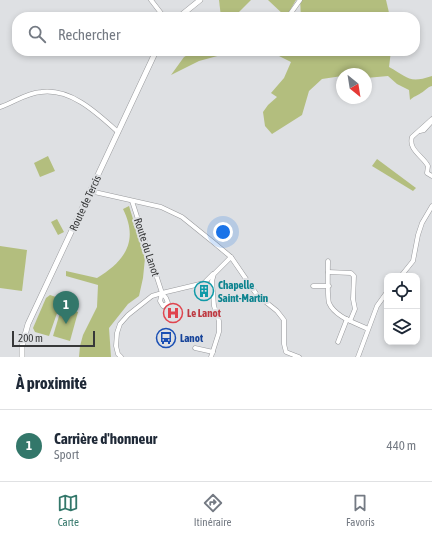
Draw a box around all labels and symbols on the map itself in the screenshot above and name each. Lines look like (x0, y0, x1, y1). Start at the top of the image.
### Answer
north arrow (336, 68, 372, 104)
street label: Route de Tercis (67, 173, 103, 233)
street label: Route du Lanot (132, 216, 162, 278)
your location (213, 222, 233, 242)
place label: Chapelle Saint-Martin (218, 279, 268, 304)
building icon: Chapelle Saint-Martin (193, 280, 215, 302)
pin: 1 (53, 291, 79, 324)
hospital icon: Le Lanot (162, 302, 184, 324)
place label: Le Lanot (187, 307, 222, 319)
bus stop icon: Lanot (155, 327, 177, 349)
scale bar (12, 329, 95, 348)
place label: Lanot (180, 332, 204, 344)

